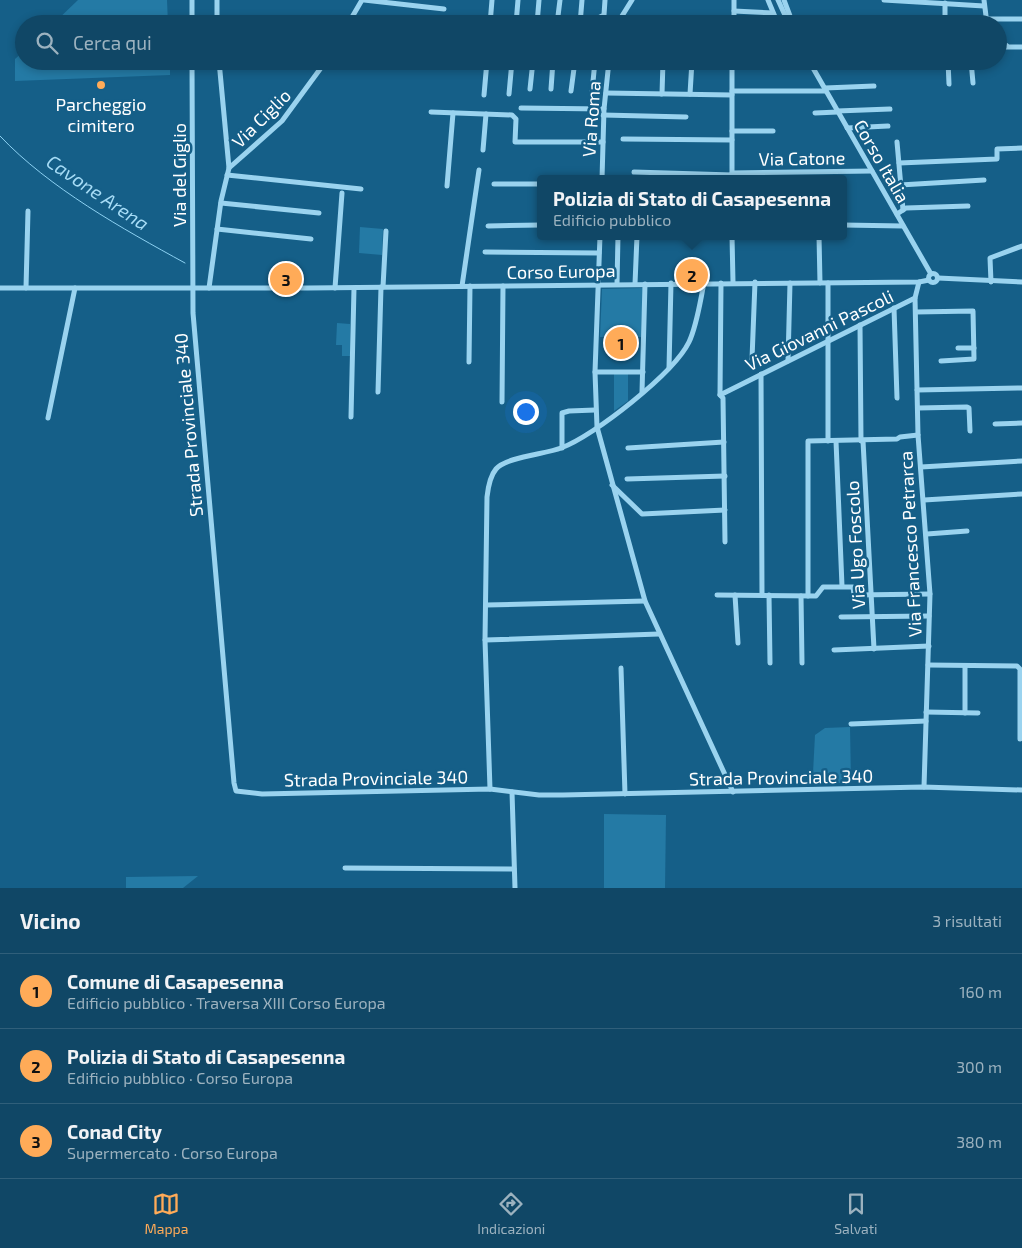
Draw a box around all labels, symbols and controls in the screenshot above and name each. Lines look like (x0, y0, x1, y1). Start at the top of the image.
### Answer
search box (15, 15, 1007, 70)
icon: search (33, 29, 61, 57)
text: Cerca qui (73, 31, 152, 54)
marker: Parcheggio cimitero (95, 79, 107, 91)
street label: Via Roma (577, 80, 605, 158)
street label: Via Ciglio (227, 84, 295, 152)
place label: Parcheggio cimitero (55, 93, 147, 136)
street label: Corso Italia (849, 116, 915, 206)
street label: Via del Giglio (168, 123, 190, 227)
street label: Via Catone (758, 146, 846, 170)
water label: Cavone Arena (42, 149, 154, 235)
popup (537, 175, 847, 240)
text: Polizia di Stato di Casapesenna (553, 187, 831, 210)
text: Edificio pubblico (553, 210, 671, 229)
pin: 2 (676, 256, 708, 294)
street label: Corso Europa (506, 259, 616, 283)
pin: 3 (270, 260, 302, 298)
street label: Via Giovanni Pascoli (741, 285, 897, 375)
pin: 1 (605, 324, 637, 362)
street label: Strada Provinciale 340 (169, 332, 207, 518)
your location (513, 399, 539, 425)
street label: Via Francesco Petrarca (894, 450, 926, 638)
street label: Via Ugo Foscolo (841, 480, 869, 610)
street label: Strada Provinciale 340 (689, 764, 873, 790)
street label: Strada Provinciale 340 (284, 765, 468, 791)
text: Vicino (20, 908, 81, 933)
text: 3 risultati (932, 911, 1002, 930)
text: Comune di Casapesenna (67, 970, 284, 993)
text: 1 (33, 982, 39, 1001)
text: 160 m (959, 982, 1002, 1001)
text: Edificio pubblico · Traversa XIII Corso Europa (67, 993, 386, 1012)
text: Polizia di Stato di Casapesenna (67, 1045, 345, 1068)
text: 2 (31, 1057, 41, 1076)
text: 300 m (956, 1057, 1002, 1076)
text: Edificio pubblico · Corso Europa (67, 1068, 293, 1087)
text: Conad City (67, 1120, 162, 1143)
text: 3 (31, 1132, 41, 1151)
text: 380 m (956, 1132, 1002, 1151)
text: Supermercato · Corso Europa (67, 1143, 278, 1162)
tab: Mappa (144, 1190, 188, 1237)
tab: Indicazioni (477, 1190, 545, 1237)
tab: Salvati (834, 1190, 878, 1237)

